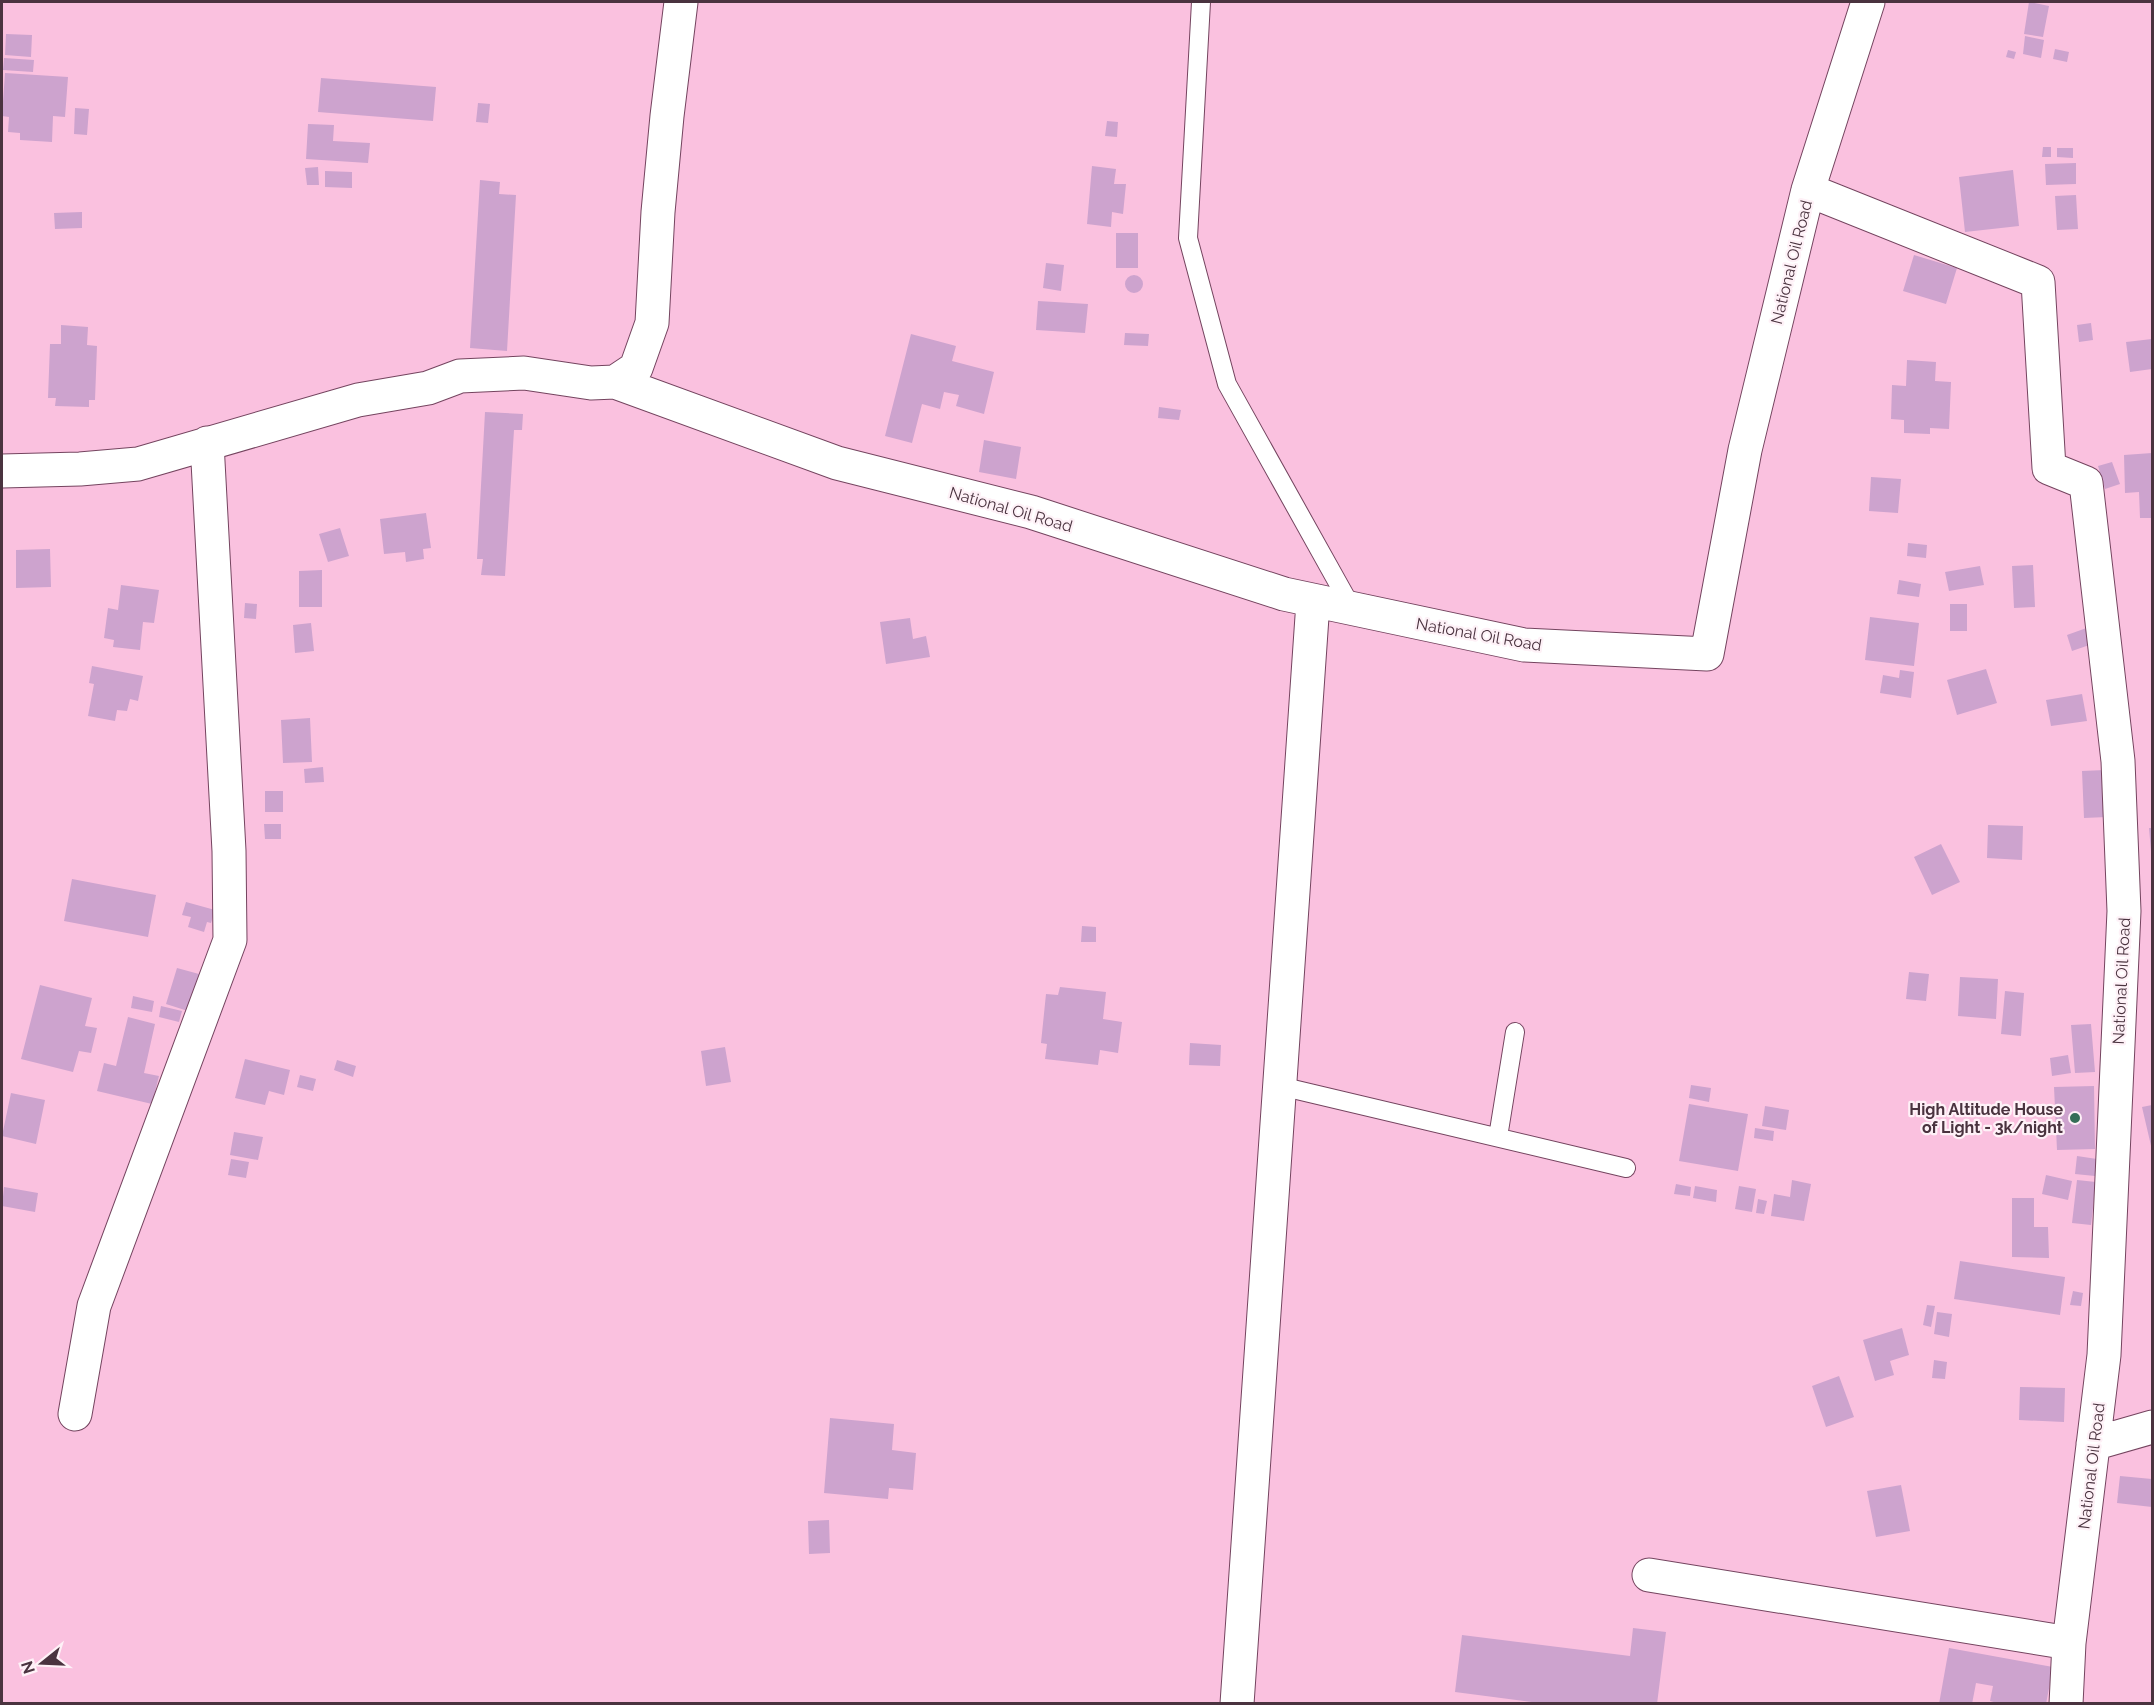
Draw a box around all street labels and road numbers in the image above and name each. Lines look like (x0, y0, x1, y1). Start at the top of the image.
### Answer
street label: National Oil Road (1767, 198, 1816, 326)
street label: National Oil Road (947, 483, 1075, 536)
street label: National Oil Road (1415, 614, 1543, 655)
street label: National Oil Road (2109, 917, 2134, 1045)
street label: National Oil Road (2074, 1402, 2109, 1530)

